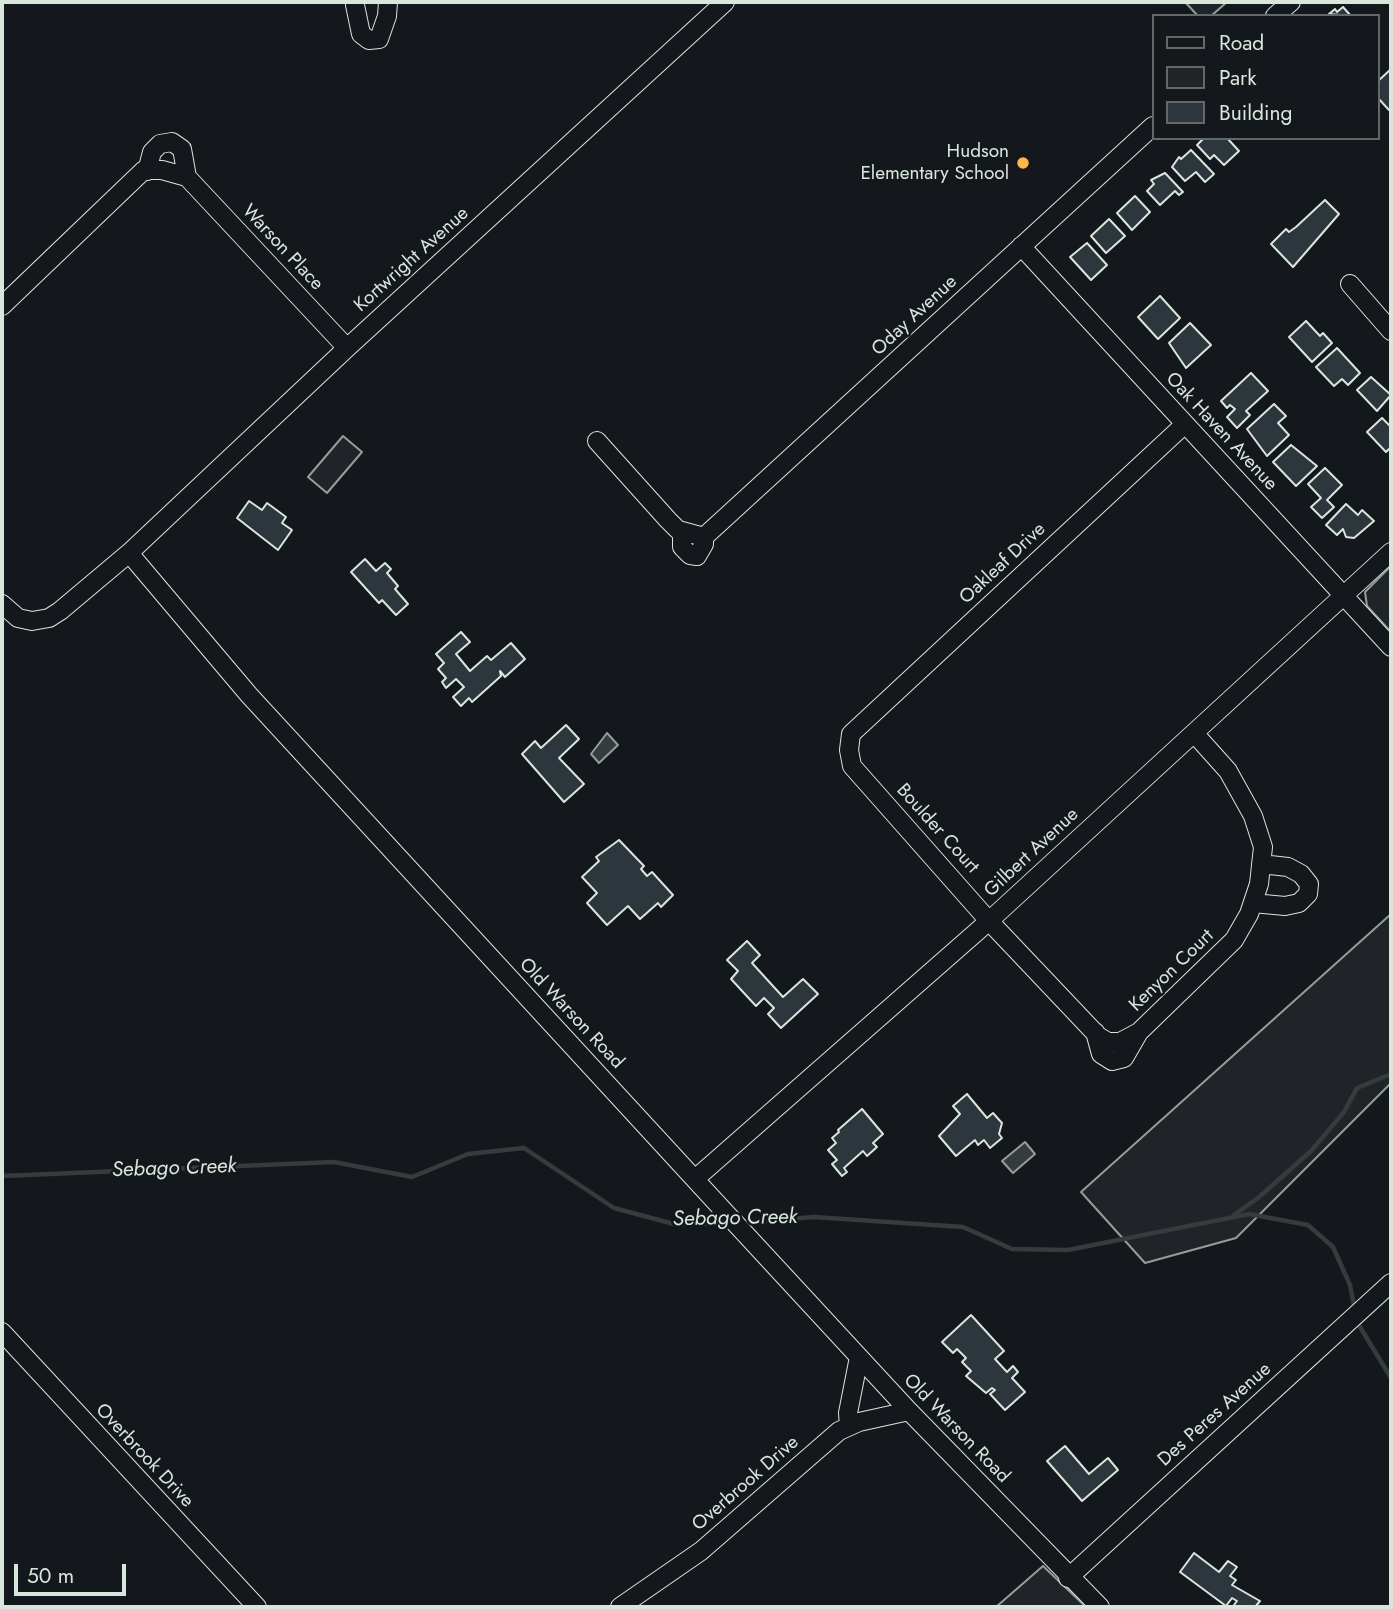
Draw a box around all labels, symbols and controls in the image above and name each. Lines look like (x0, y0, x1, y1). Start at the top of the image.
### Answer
legend (1152, 14, 1379, 140)
text: Road (1219, 28, 1264, 58)
text: Park (1219, 63, 1256, 93)
text: Building (1219, 98, 1292, 128)
place label: Hudson Elementary School (860, 141, 1009, 185)
marker: Hudson Elementary School (1015, 155, 1031, 171)
street label: Warson Place (236, 200, 328, 296)
street label: Kortwright Avenue (350, 203, 474, 317)
street label: Oday Avenue (868, 271, 962, 361)
street label: Oak Haven Avenue (1160, 368, 1282, 496)
street label: Oakleaf Drive (955, 518, 1051, 610)
street label: Boulder Court (891, 780, 983, 878)
street label: Gilbert Avenue (980, 804, 1084, 902)
street label: Kenyon Court (1125, 925, 1219, 1017)
street label: Old Warson Road (514, 954, 628, 1074)
water label: Sebago Creek (111, 1154, 237, 1184)
water label: Sebago Creek (673, 1205, 797, 1233)
street label: Des Peres Avenue (1154, 1358, 1276, 1472)
street label: Old Warson Road (898, 1370, 1014, 1488)
street label: Overbrook Drive (90, 1399, 198, 1513)
street label: Overbrook Drive (688, 1432, 804, 1536)
scale bar (18, 1550, 130, 1594)
text: 50 m (27, 1561, 74, 1591)

